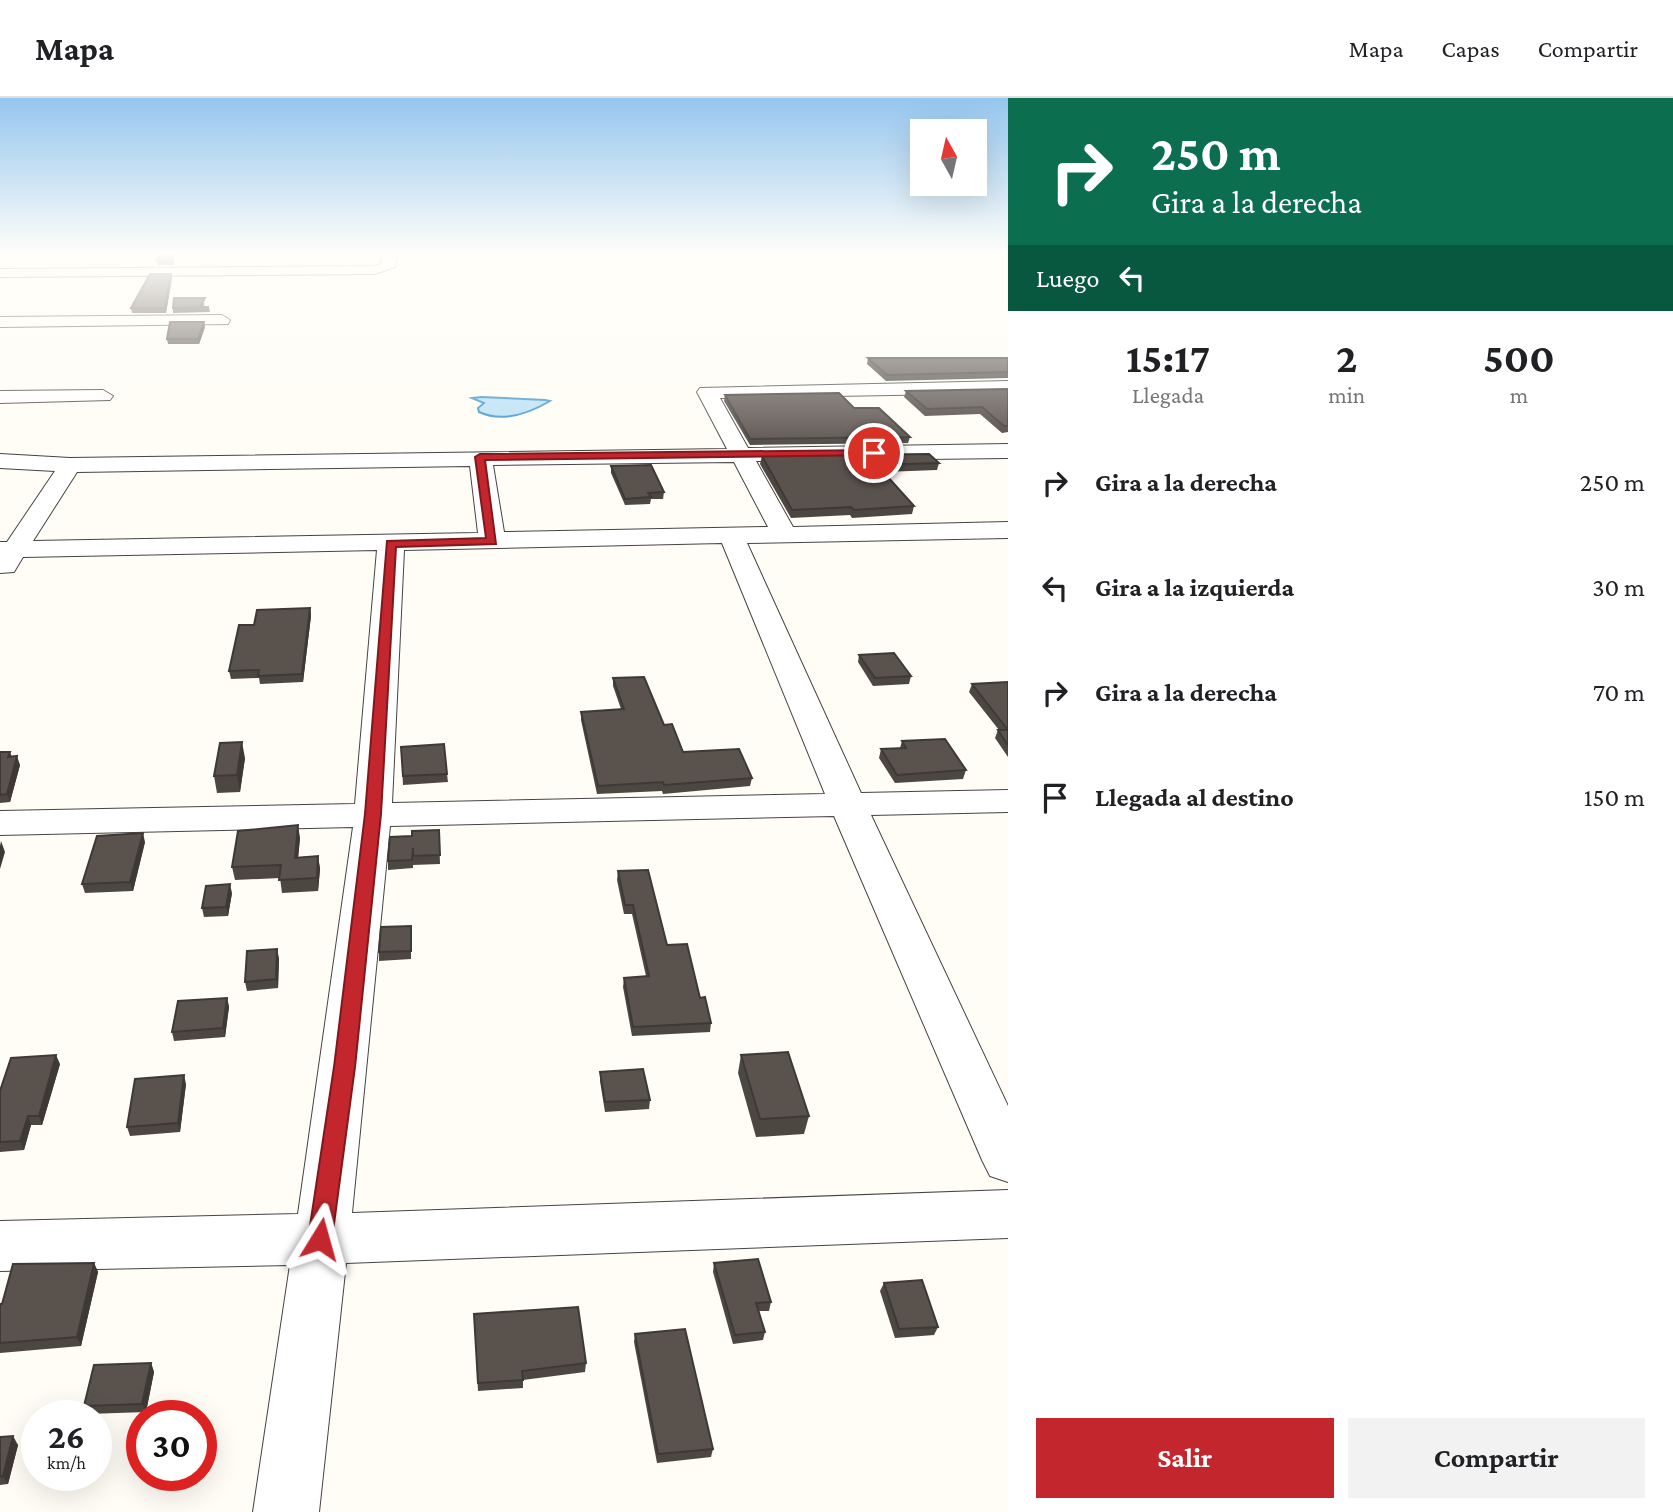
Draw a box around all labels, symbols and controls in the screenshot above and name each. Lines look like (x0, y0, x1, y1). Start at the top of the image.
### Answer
text: Mapa (35, 30, 114, 67)
text: Mapa (1349, 35, 1404, 62)
text: Capas (1442, 35, 1500, 62)
text: Compartir (1538, 35, 1638, 62)
north arrow (910, 119, 987, 196)
map controls (910, 119, 987, 196)
icon: right (1036, 126, 1127, 217)
text: 250 m (1151, 126, 1281, 181)
text: Gira a la derecha (1151, 184, 1362, 220)
icon: left (1113, 259, 1151, 297)
text: Luego (1036, 264, 1099, 293)
text: 15:17 (1126, 334, 1210, 381)
text: 2 (1336, 334, 1357, 381)
text: 500 (1483, 334, 1555, 381)
text: Llegada (1132, 382, 1204, 408)
text: min (1328, 382, 1365, 408)
text: m (1510, 382, 1528, 408)
pin (844, 423, 904, 483)
icon: arrive (855, 434, 893, 472)
icon: right (1036, 464, 1074, 502)
text: Gira a la derecha (1095, 468, 1277, 497)
text: 250 m (1580, 468, 1645, 497)
icon: left (1036, 569, 1074, 607)
text: Gira a la izquierda (1095, 573, 1294, 602)
text: 30 m (1592, 573, 1645, 602)
icon: right (1036, 674, 1074, 712)
text: Gira a la derecha (1095, 678, 1277, 707)
text: 70 m (1593, 678, 1645, 707)
icon: arrive (1036, 779, 1074, 817)
text: Llegada al destino (1095, 783, 1294, 812)
text: 150 m (1584, 783, 1645, 812)
position arrow (283, 1202, 357, 1276)
speed limit sign: 30 (126, 1400, 217, 1491)
text: 26 (48, 1417, 85, 1456)
button: Salir (1036, 1418, 1334, 1498)
button: Compartir (1348, 1418, 1645, 1498)
text: km/h (47, 1453, 86, 1473)

